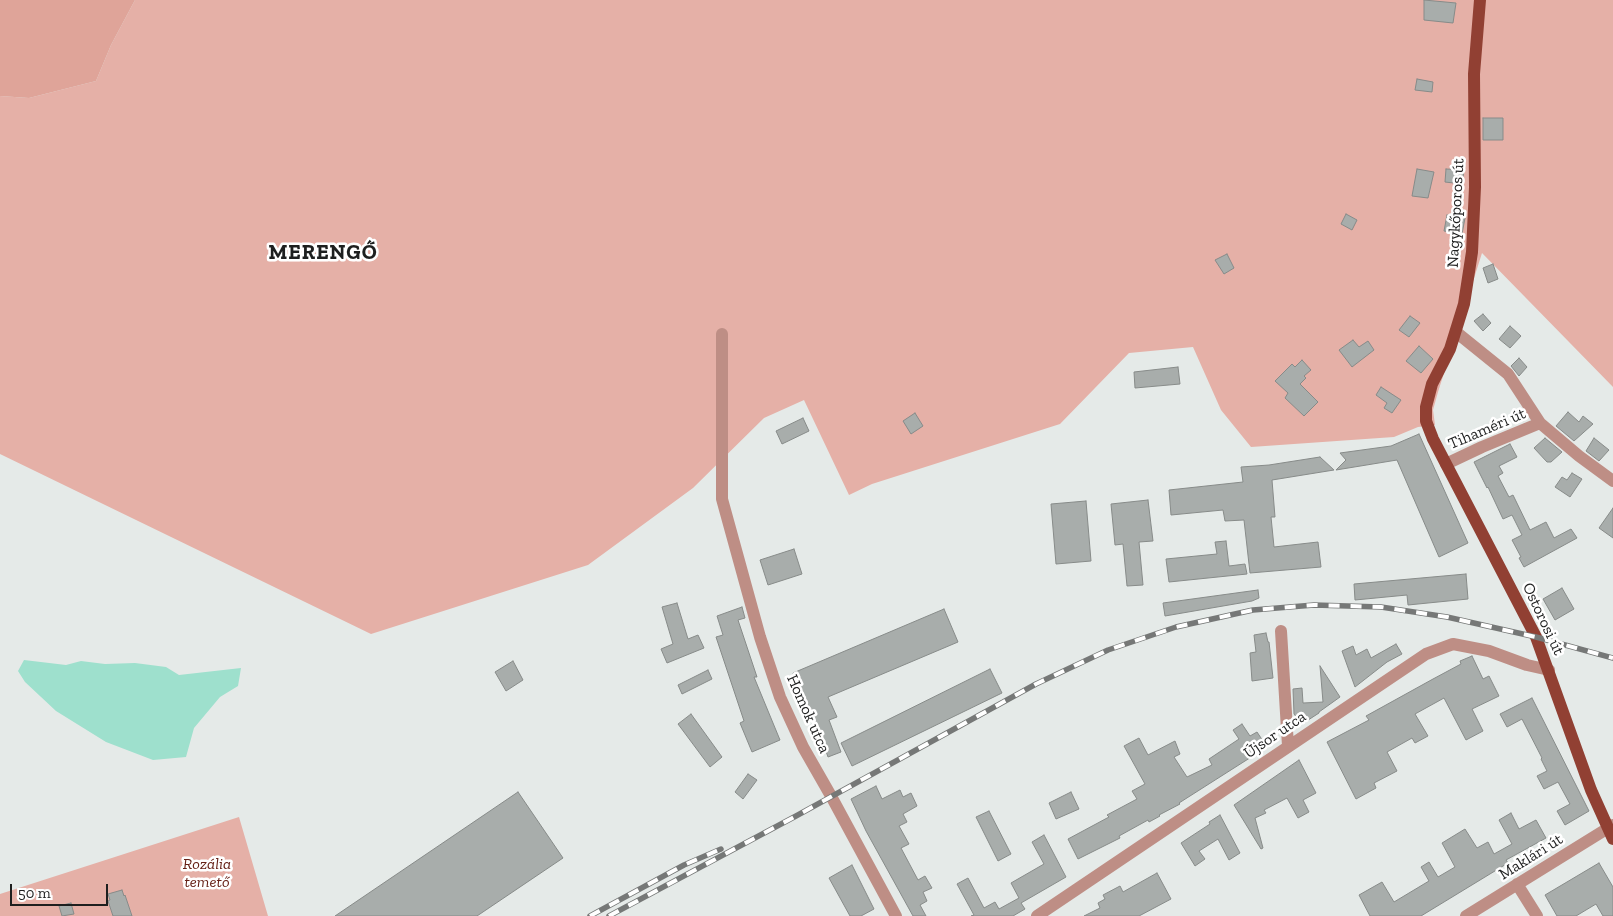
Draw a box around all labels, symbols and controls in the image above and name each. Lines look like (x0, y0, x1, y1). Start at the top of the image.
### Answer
street label: Nagykőporos út (1444, 158, 1468, 268)
district label: MERENGŐ (268, 240, 378, 266)
street label: Tihaméri út (1445, 404, 1529, 454)
street label: Ostorosi út (1518, 580, 1568, 658)
street label: Homok utca (782, 672, 834, 756)
street label: Újsor utca (1240, 707, 1310, 763)
street label: Maklári út (1495, 830, 1567, 884)
park label: Rozália temető (183, 854, 231, 892)
scale bar (12, 874, 110, 906)
text: 50 m (18, 884, 51, 902)

